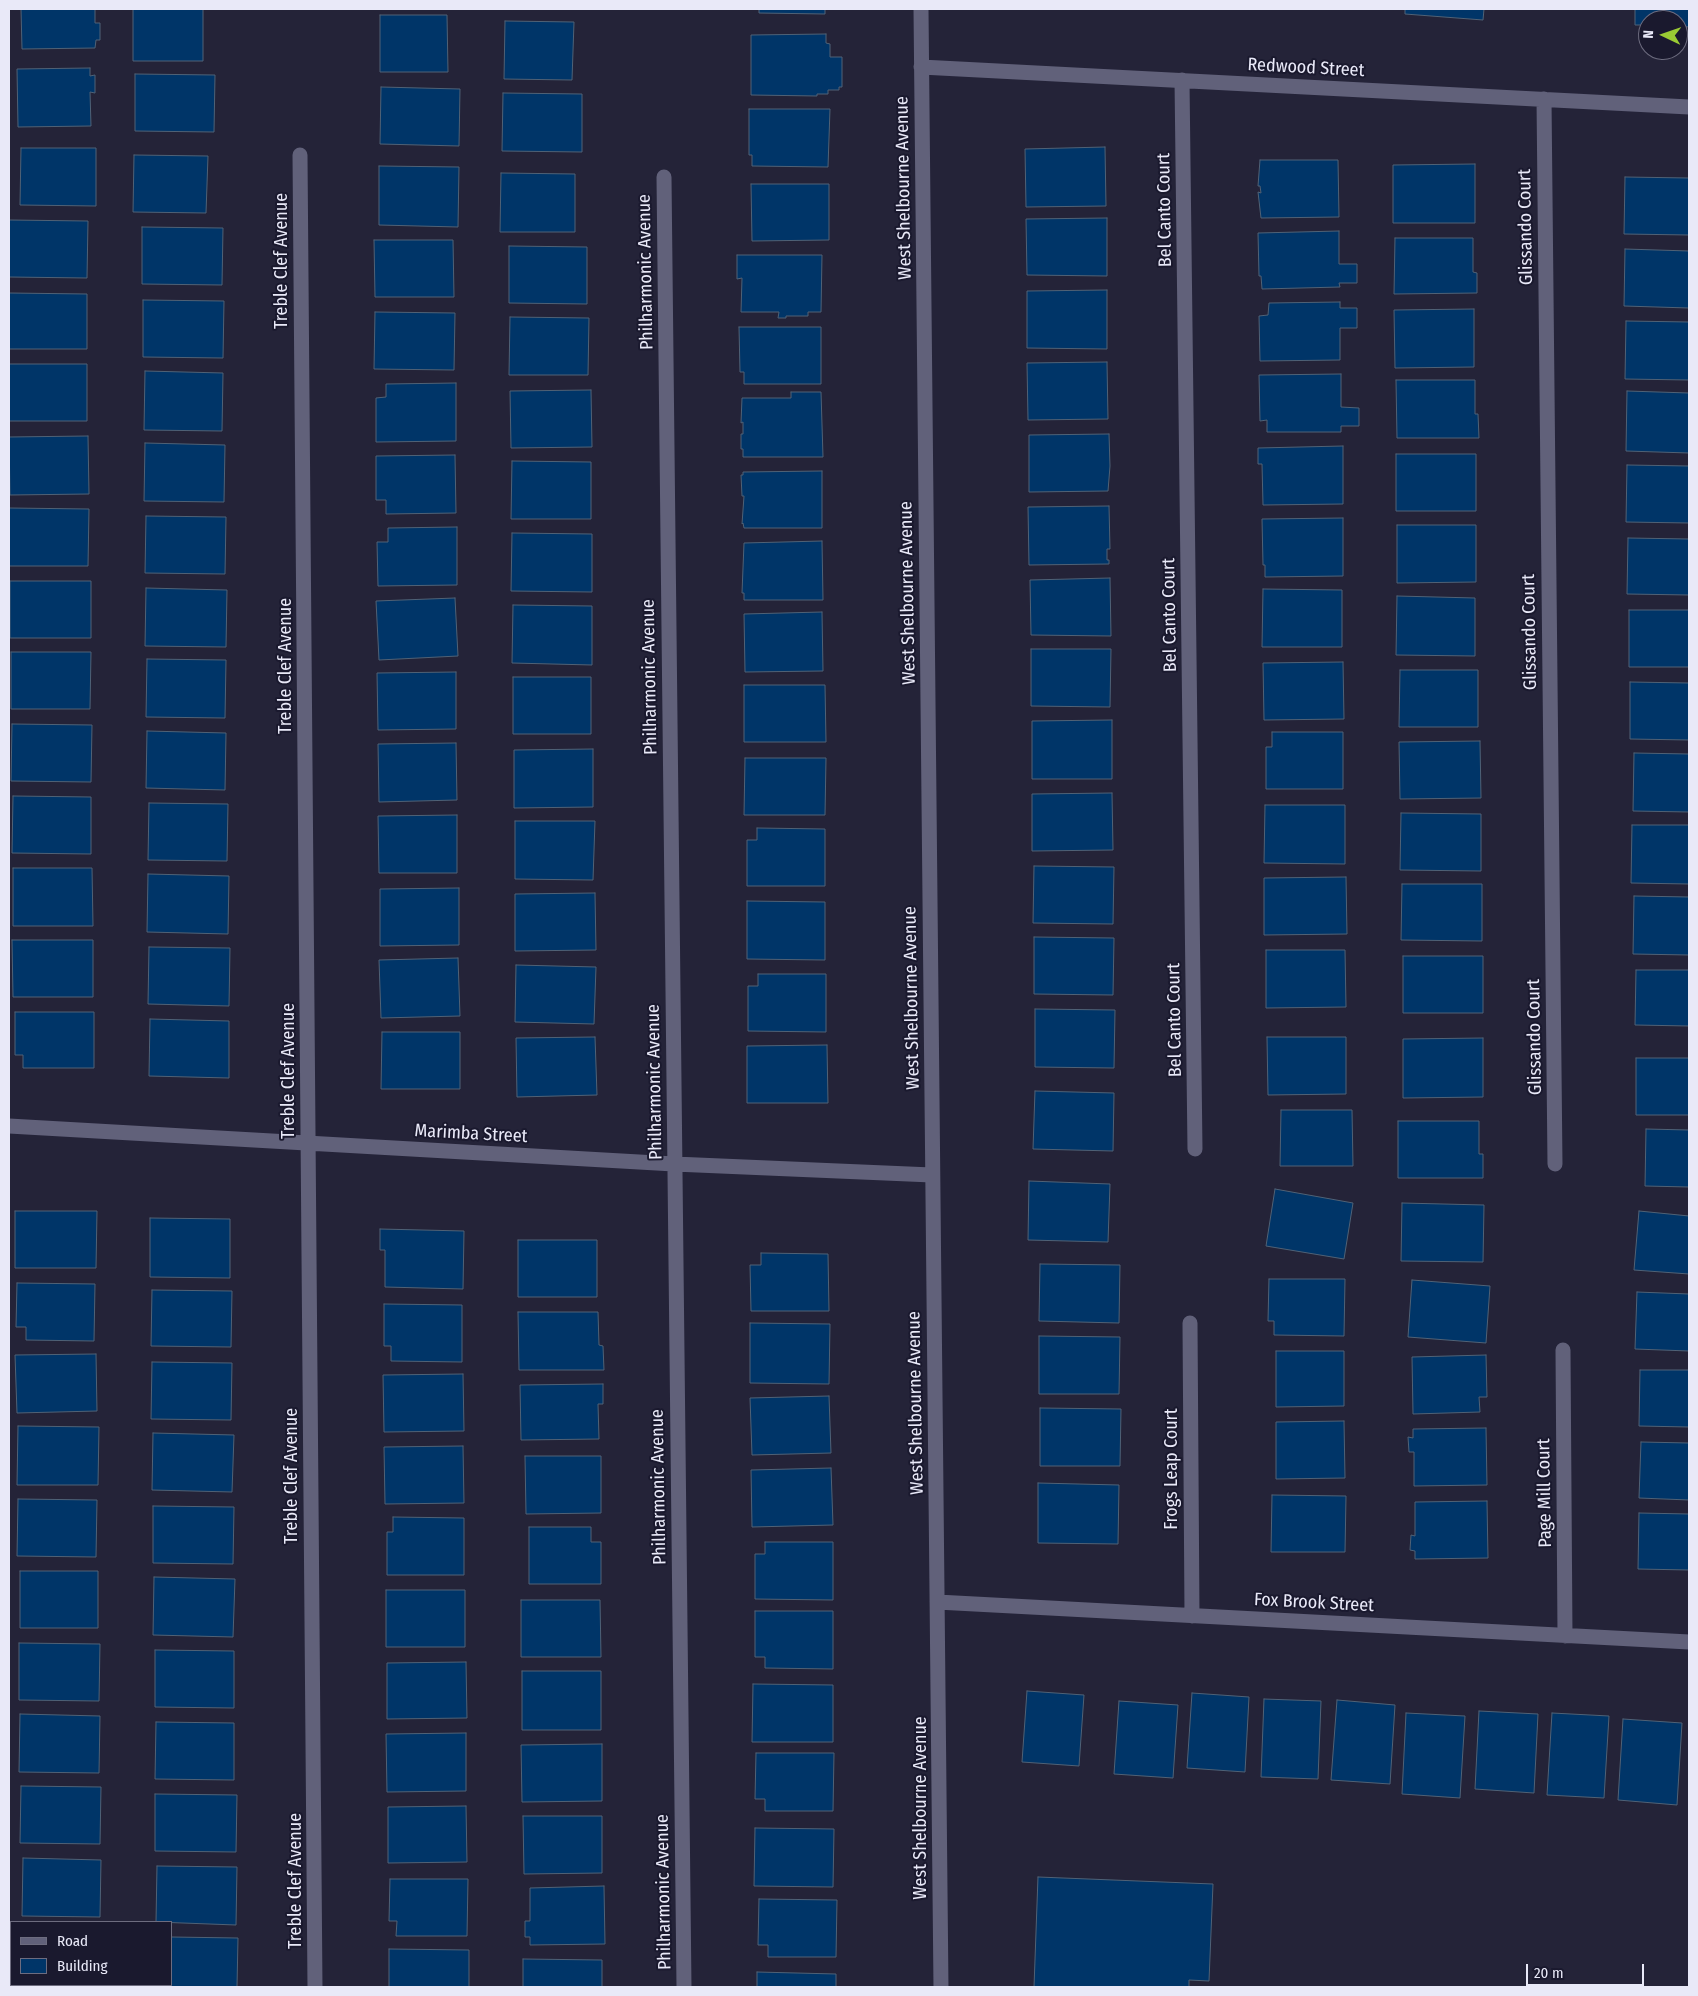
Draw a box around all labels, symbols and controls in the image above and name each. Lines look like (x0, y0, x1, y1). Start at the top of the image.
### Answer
north arrow (1638, 10, 1688, 60)
text: N (1640, 30, 1657, 39)
street label: Redwood Street (1247, 54, 1365, 82)
street label: West Shelbourne Avenue (892, 96, 916, 280)
street label: Bel Canto Court (1153, 153, 1177, 267)
street label: Glissando Court (1514, 169, 1538, 285)
street label: Treble Clef Avenue (271, 193, 293, 329)
street label: Philharmonic Avenue (634, 194, 658, 350)
street label: West Shelbourne Avenue (896, 501, 920, 685)
street label: Bel Canto Court (1158, 558, 1182, 672)
street label: Glissando Court (1518, 574, 1542, 690)
street label: Treble Clef Avenue (275, 598, 297, 734)
street label: Philharmonic Avenue (638, 599, 662, 755)
street label: West Shelbourne Avenue (900, 906, 924, 1090)
street label: Bel Canto Court (1163, 963, 1187, 1077)
street label: Glissando Court (1523, 979, 1547, 1095)
street label: Treble Clef Avenue (278, 1003, 300, 1139)
street label: Philharmonic Avenue (643, 1004, 667, 1160)
street label: Marimba Street (414, 1120, 528, 1148)
street label: West Shelbourne Avenue (904, 1311, 928, 1495)
street label: Treble Clef Avenue (281, 1408, 303, 1544)
street label: Frogs Leap Court (1161, 1408, 1183, 1530)
street label: Philharmonic Avenue (647, 1409, 671, 1565)
street label: Page Mill Court (1533, 1438, 1557, 1548)
street label: Fox Brook Street (1253, 1589, 1375, 1617)
street label: West Shelbourne Avenue (910, 1716, 932, 1900)
street label: Treble Clef Avenue (285, 1813, 307, 1949)
street label: Philharmonic Avenue (652, 1814, 676, 1970)
legend (10, 1921, 172, 1986)
text: Road (57, 1932, 88, 1950)
scale bar (1528, 1954, 1646, 1986)
text: Building (57, 1957, 108, 1975)
text: 20 m (1534, 1964, 1564, 1982)

